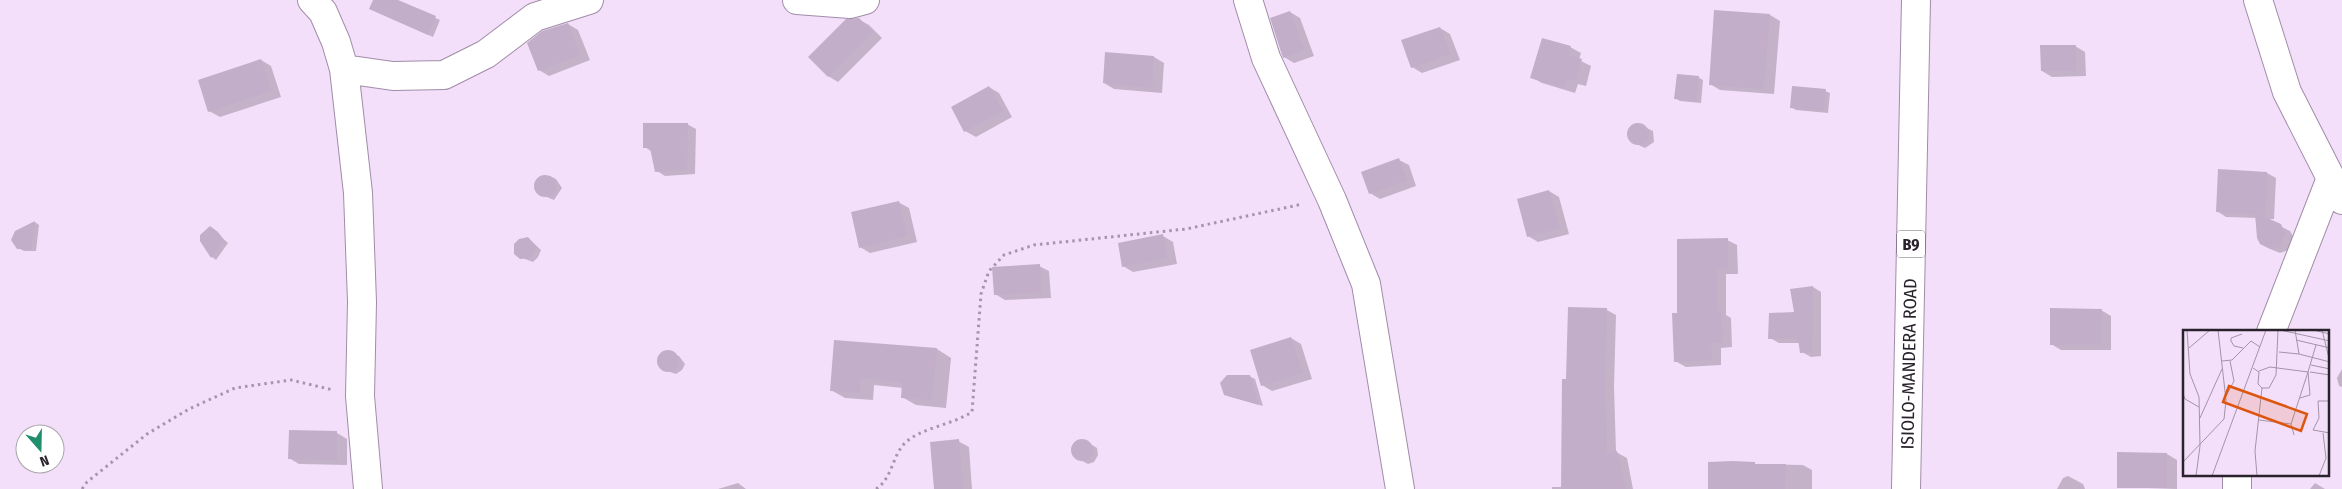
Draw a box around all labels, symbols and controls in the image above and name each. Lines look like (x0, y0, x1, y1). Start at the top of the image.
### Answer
road number: B9 (1897, 230, 1925, 258)
street label: ISIOLO-MANDERA ROAD (1897, 278, 1921, 450)
inset map (2183, 330, 2330, 476)
north arrow (15, 424, 65, 474)
text: N (37, 451, 51, 470)

